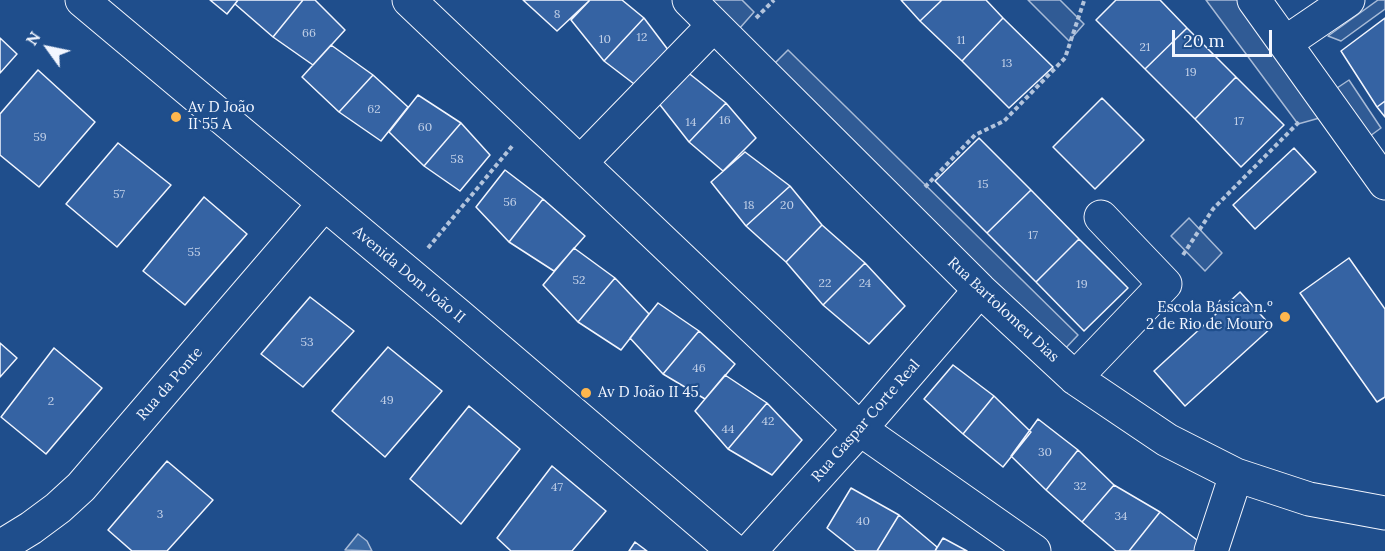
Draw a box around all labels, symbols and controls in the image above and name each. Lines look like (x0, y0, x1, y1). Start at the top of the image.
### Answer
house number: 8 (554, 8, 560, 22)
north arrow (18, 18, 78, 78)
scale bar (1175, 18, 1276, 56)
house number: 66 (302, 27, 316, 41)
text: N (21, 28, 45, 49)
text: 20 m (1183, 29, 1225, 52)
house number: 12 (637, 31, 647, 45)
house number: 10 (599, 33, 611, 47)
house number: 11 (957, 34, 965, 48)
house number: 21 (1140, 41, 1150, 55)
house number: 13 (1001, 57, 1013, 71)
house number: 19 (1185, 66, 1197, 80)
place label: Av D João II 55 A (188, 99, 255, 134)
house number: 62 (367, 103, 381, 117)
marker: Av D João II 55 A (169, 110, 183, 124)
house number: 16 (719, 114, 731, 128)
house number: 17 (1234, 115, 1244, 129)
house number: 14 (686, 116, 696, 130)
house number: 60 (418, 121, 432, 135)
house number: 59 (33, 131, 47, 145)
house number: 58 (450, 153, 464, 167)
house number: 15 (978, 178, 988, 192)
house number: 57 (113, 188, 125, 202)
house number: 56 (503, 196, 517, 210)
house number: 18 (743, 199, 755, 213)
house number: 20 (780, 199, 794, 213)
street label: Avenida Dom João II (349, 223, 469, 327)
house number: 17 (1028, 229, 1038, 243)
house number: 55 (187, 246, 201, 260)
street label: Rua Bartolomeu Dias (944, 254, 1062, 366)
house number: 52 (573, 274, 585, 288)
house number: 22 (819, 277, 831, 291)
house number: 24 (859, 277, 871, 291)
house number: 19 (1076, 278, 1088, 292)
place label: Escola Básica n.º 2 de Rio de Mouro (1146, 299, 1273, 334)
marker: Escola Básica n.º 2 de Rio de Mouro (1278, 310, 1292, 324)
house number: 53 (300, 336, 314, 350)
street label: Rua da Ponte (133, 344, 207, 424)
street label: Rua Gaspar Corte Real (808, 356, 924, 486)
house number: 46 (692, 362, 706, 376)
place label: Av D João II 45 (598, 384, 699, 402)
marker: Av D João II 45 (579, 386, 593, 400)
house number: 49 (380, 394, 394, 408)
house number: 2 (48, 395, 54, 409)
house number: 42 (762, 415, 774, 429)
house number: 44 (721, 423, 735, 437)
house number: 30 (1038, 446, 1052, 460)
house number: 32 (1073, 480, 1087, 494)
house number: 47 (551, 481, 563, 495)
house number: 3 (157, 508, 163, 522)
house number: 34 (1114, 510, 1128, 524)
house number: 40 (856, 515, 870, 529)

